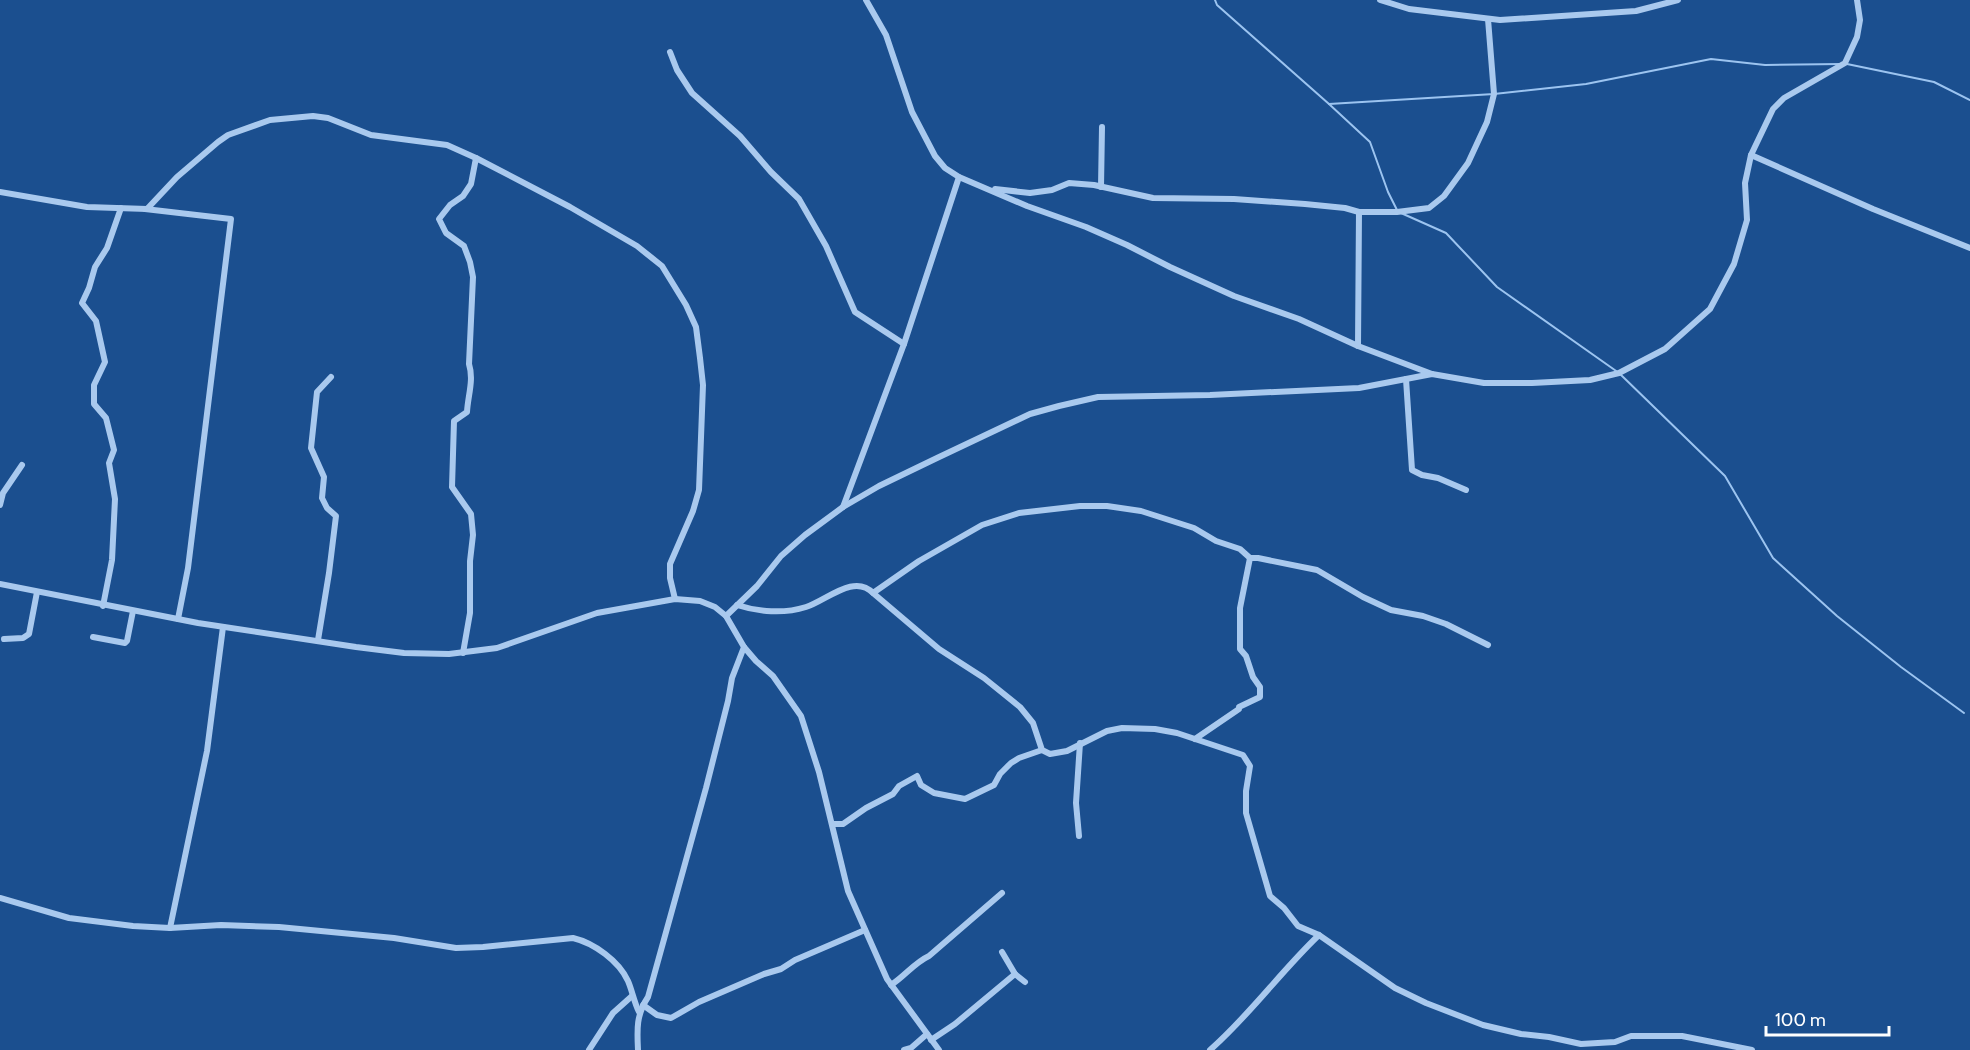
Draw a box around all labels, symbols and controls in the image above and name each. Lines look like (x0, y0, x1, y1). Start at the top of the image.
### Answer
scale bar (1766, 999, 1889, 1037)
text: 100 m (1775, 1009, 1826, 1031)

